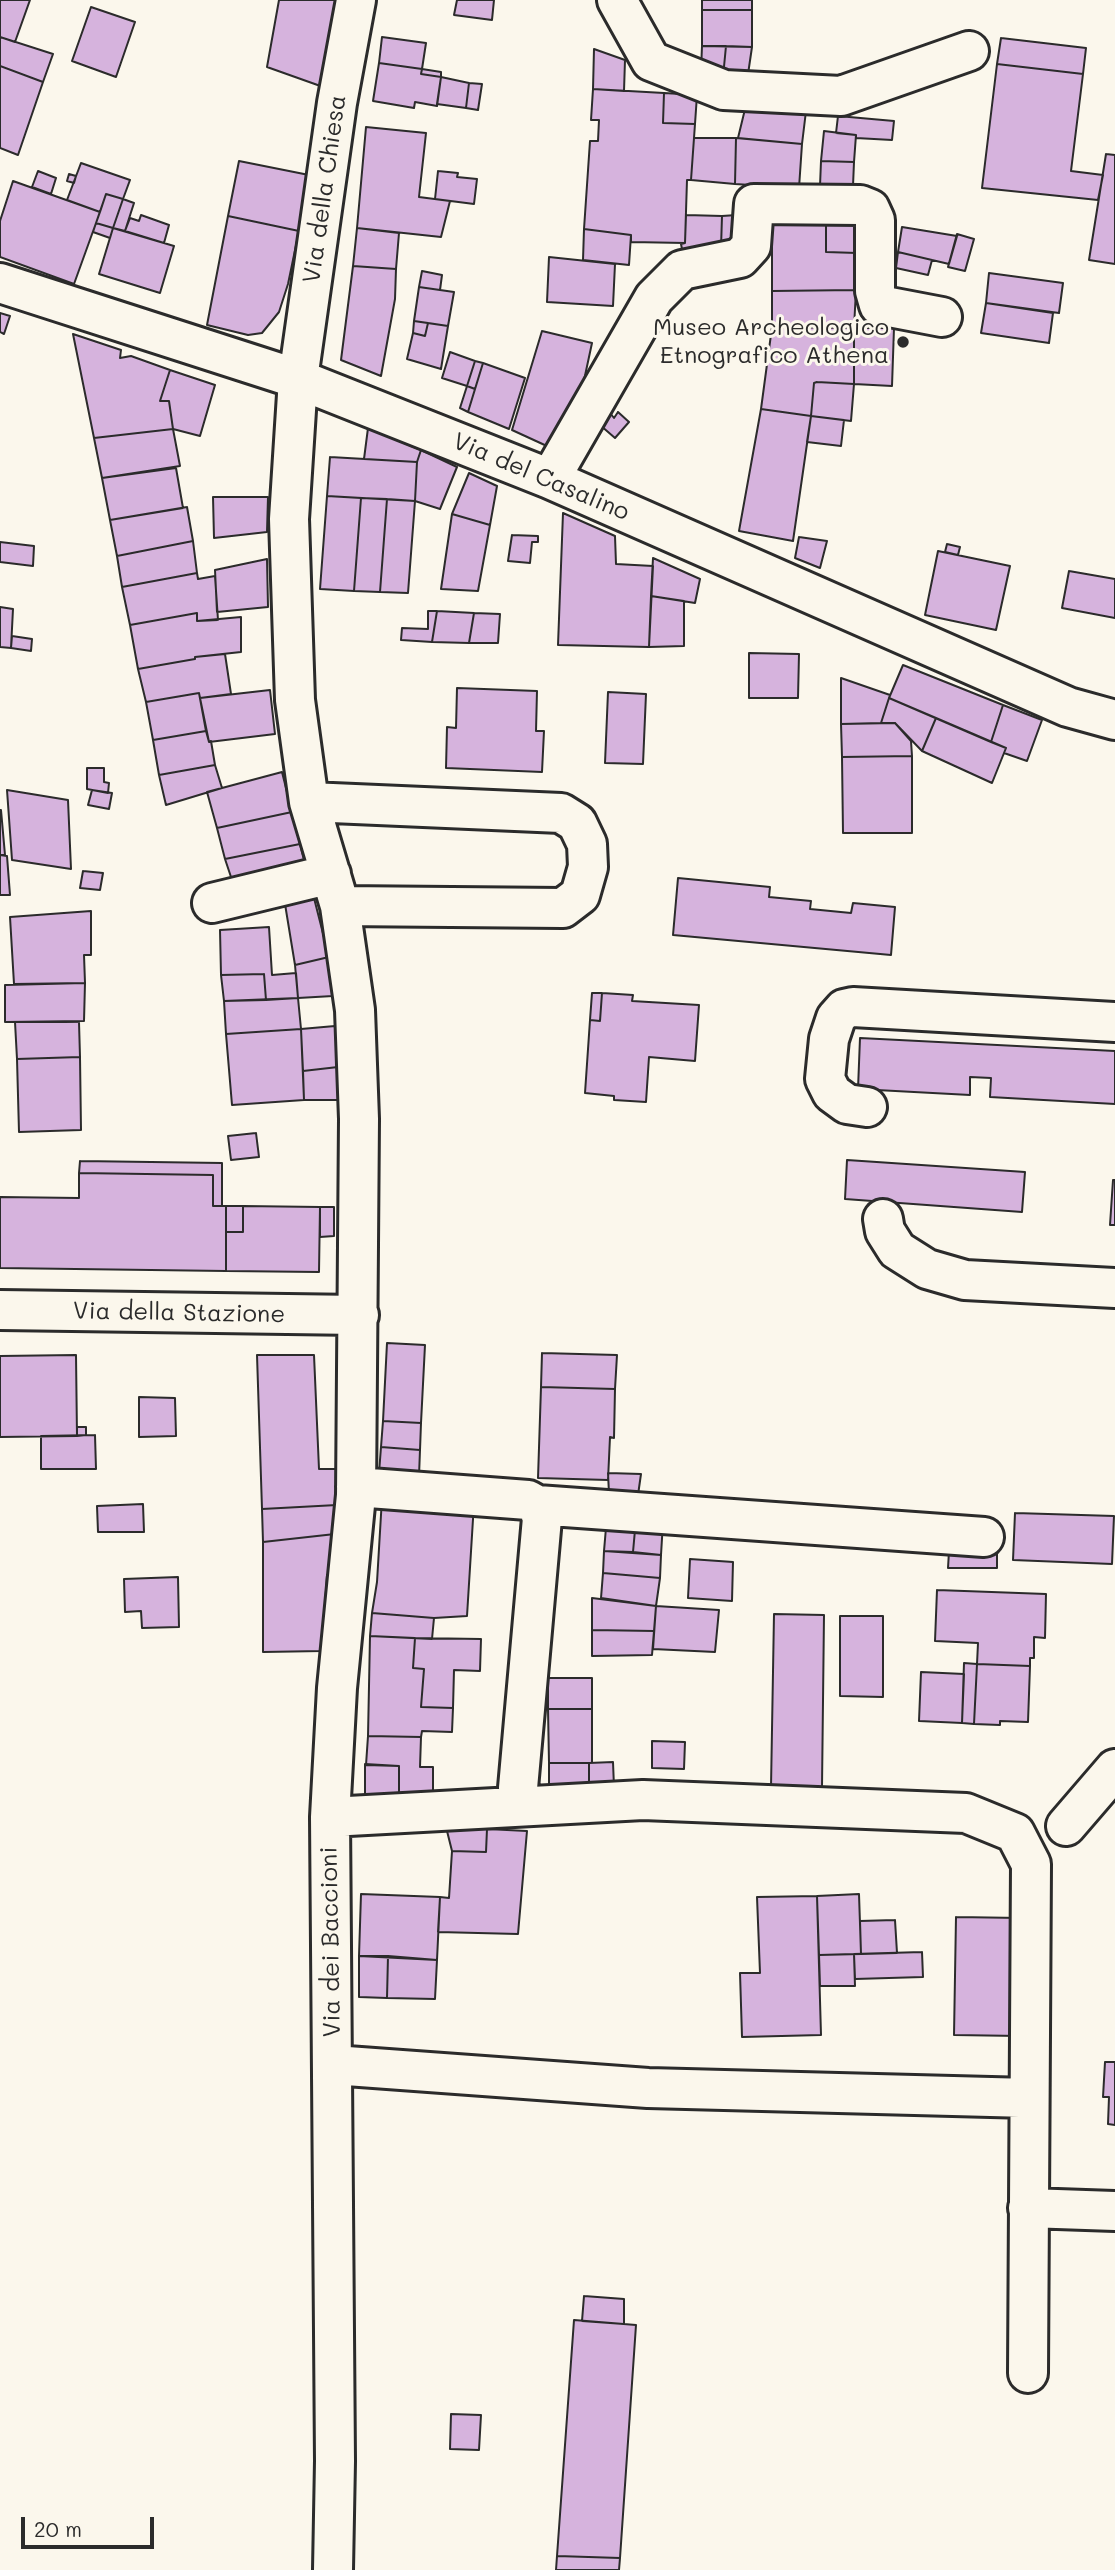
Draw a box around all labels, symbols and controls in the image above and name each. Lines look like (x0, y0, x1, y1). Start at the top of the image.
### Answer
street label: Via della Chiesa (298, 93, 352, 285)
place label: Museo Archeologico Etnografico Athena (653, 314, 889, 370)
marker: Museo Archeologico Etnografico Athena (895, 334, 911, 350)
street label: Via del Casalino (448, 427, 634, 527)
street label: Via della Stazione (73, 1297, 285, 1329)
street label: Via dei Baccioni (315, 1846, 347, 2038)
scale bar (24, 2504, 158, 2548)
text: 20 m (34, 2515, 82, 2542)

